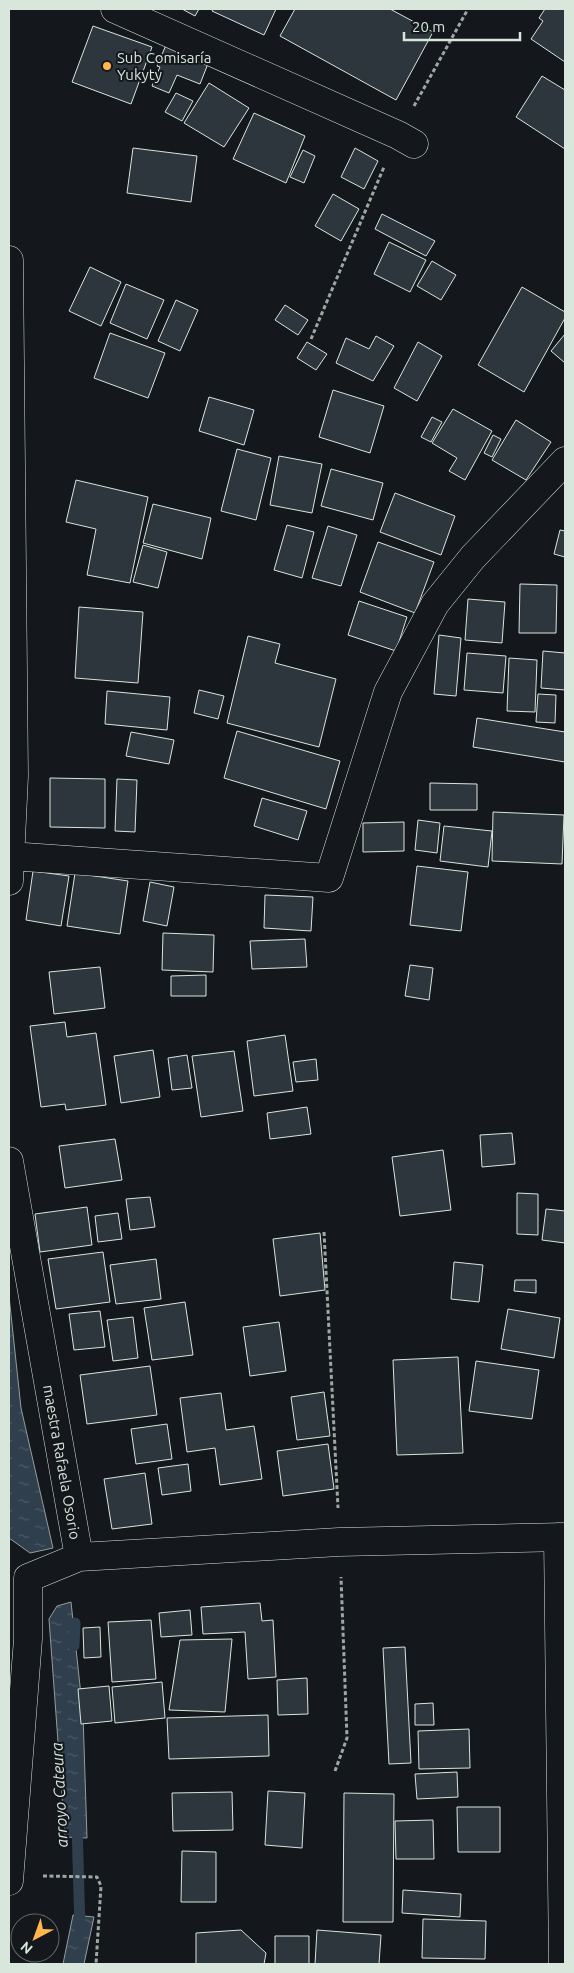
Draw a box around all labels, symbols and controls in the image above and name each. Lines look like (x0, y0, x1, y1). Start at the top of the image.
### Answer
scale bar (404, 10, 520, 42)
text: 20 m (412, 18, 445, 35)
place label: Sub Comisaría Yukyty (117, 49, 211, 83)
marker: Sub Comisaría Yukyty (101, 60, 113, 72)
street label: maestra Rafaela Osorio (40, 1383, 84, 1541)
water label: arroyo Cateura (47, 1742, 71, 1848)
north arrow (10, 1913, 60, 1963)
text: N (17, 1938, 36, 1957)

